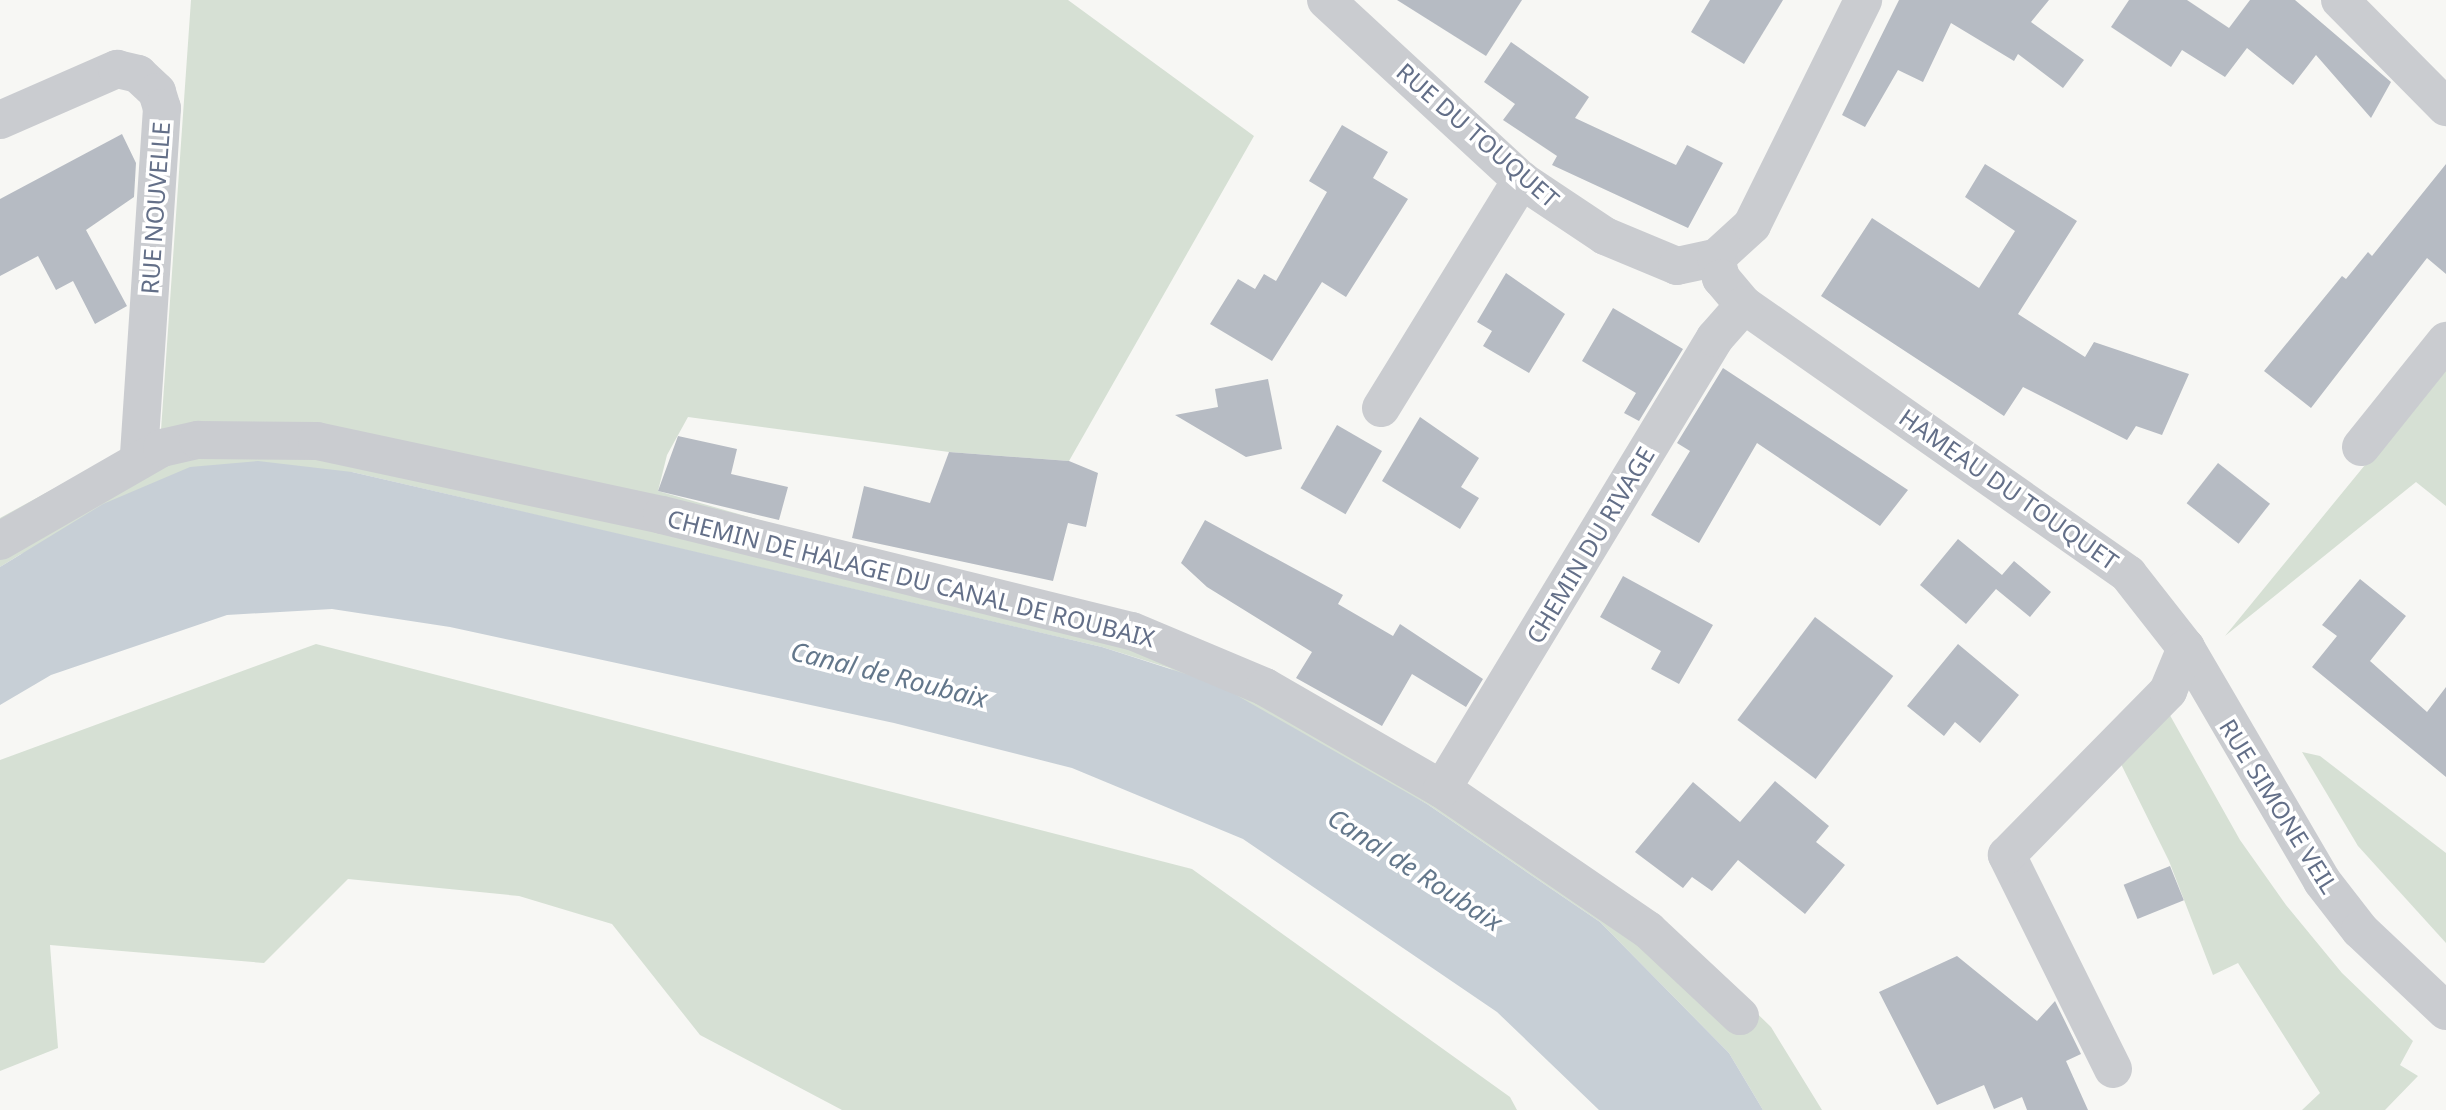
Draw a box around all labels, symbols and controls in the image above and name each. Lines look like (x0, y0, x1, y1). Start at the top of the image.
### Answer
street label: RUE DU TOUQUET (1391, 57, 1565, 213)
street label: RUE NOUVELLE (135, 121, 175, 295)
street label: HAMEAU DU TOUQUET (1894, 402, 2124, 576)
street label: CHEMIN DU RIVAGE (1520, 442, 1660, 648)
street label: CHEMIN DE HALAGE DU CANAL DE ROUBAIX (664, 503, 1158, 653)
water label: Canal de Roubaix (787, 635, 991, 715)
street label: RUE SIMONE VEIL (2214, 713, 2344, 899)
water label: Canal de Roubaix (1322, 802, 1508, 938)

